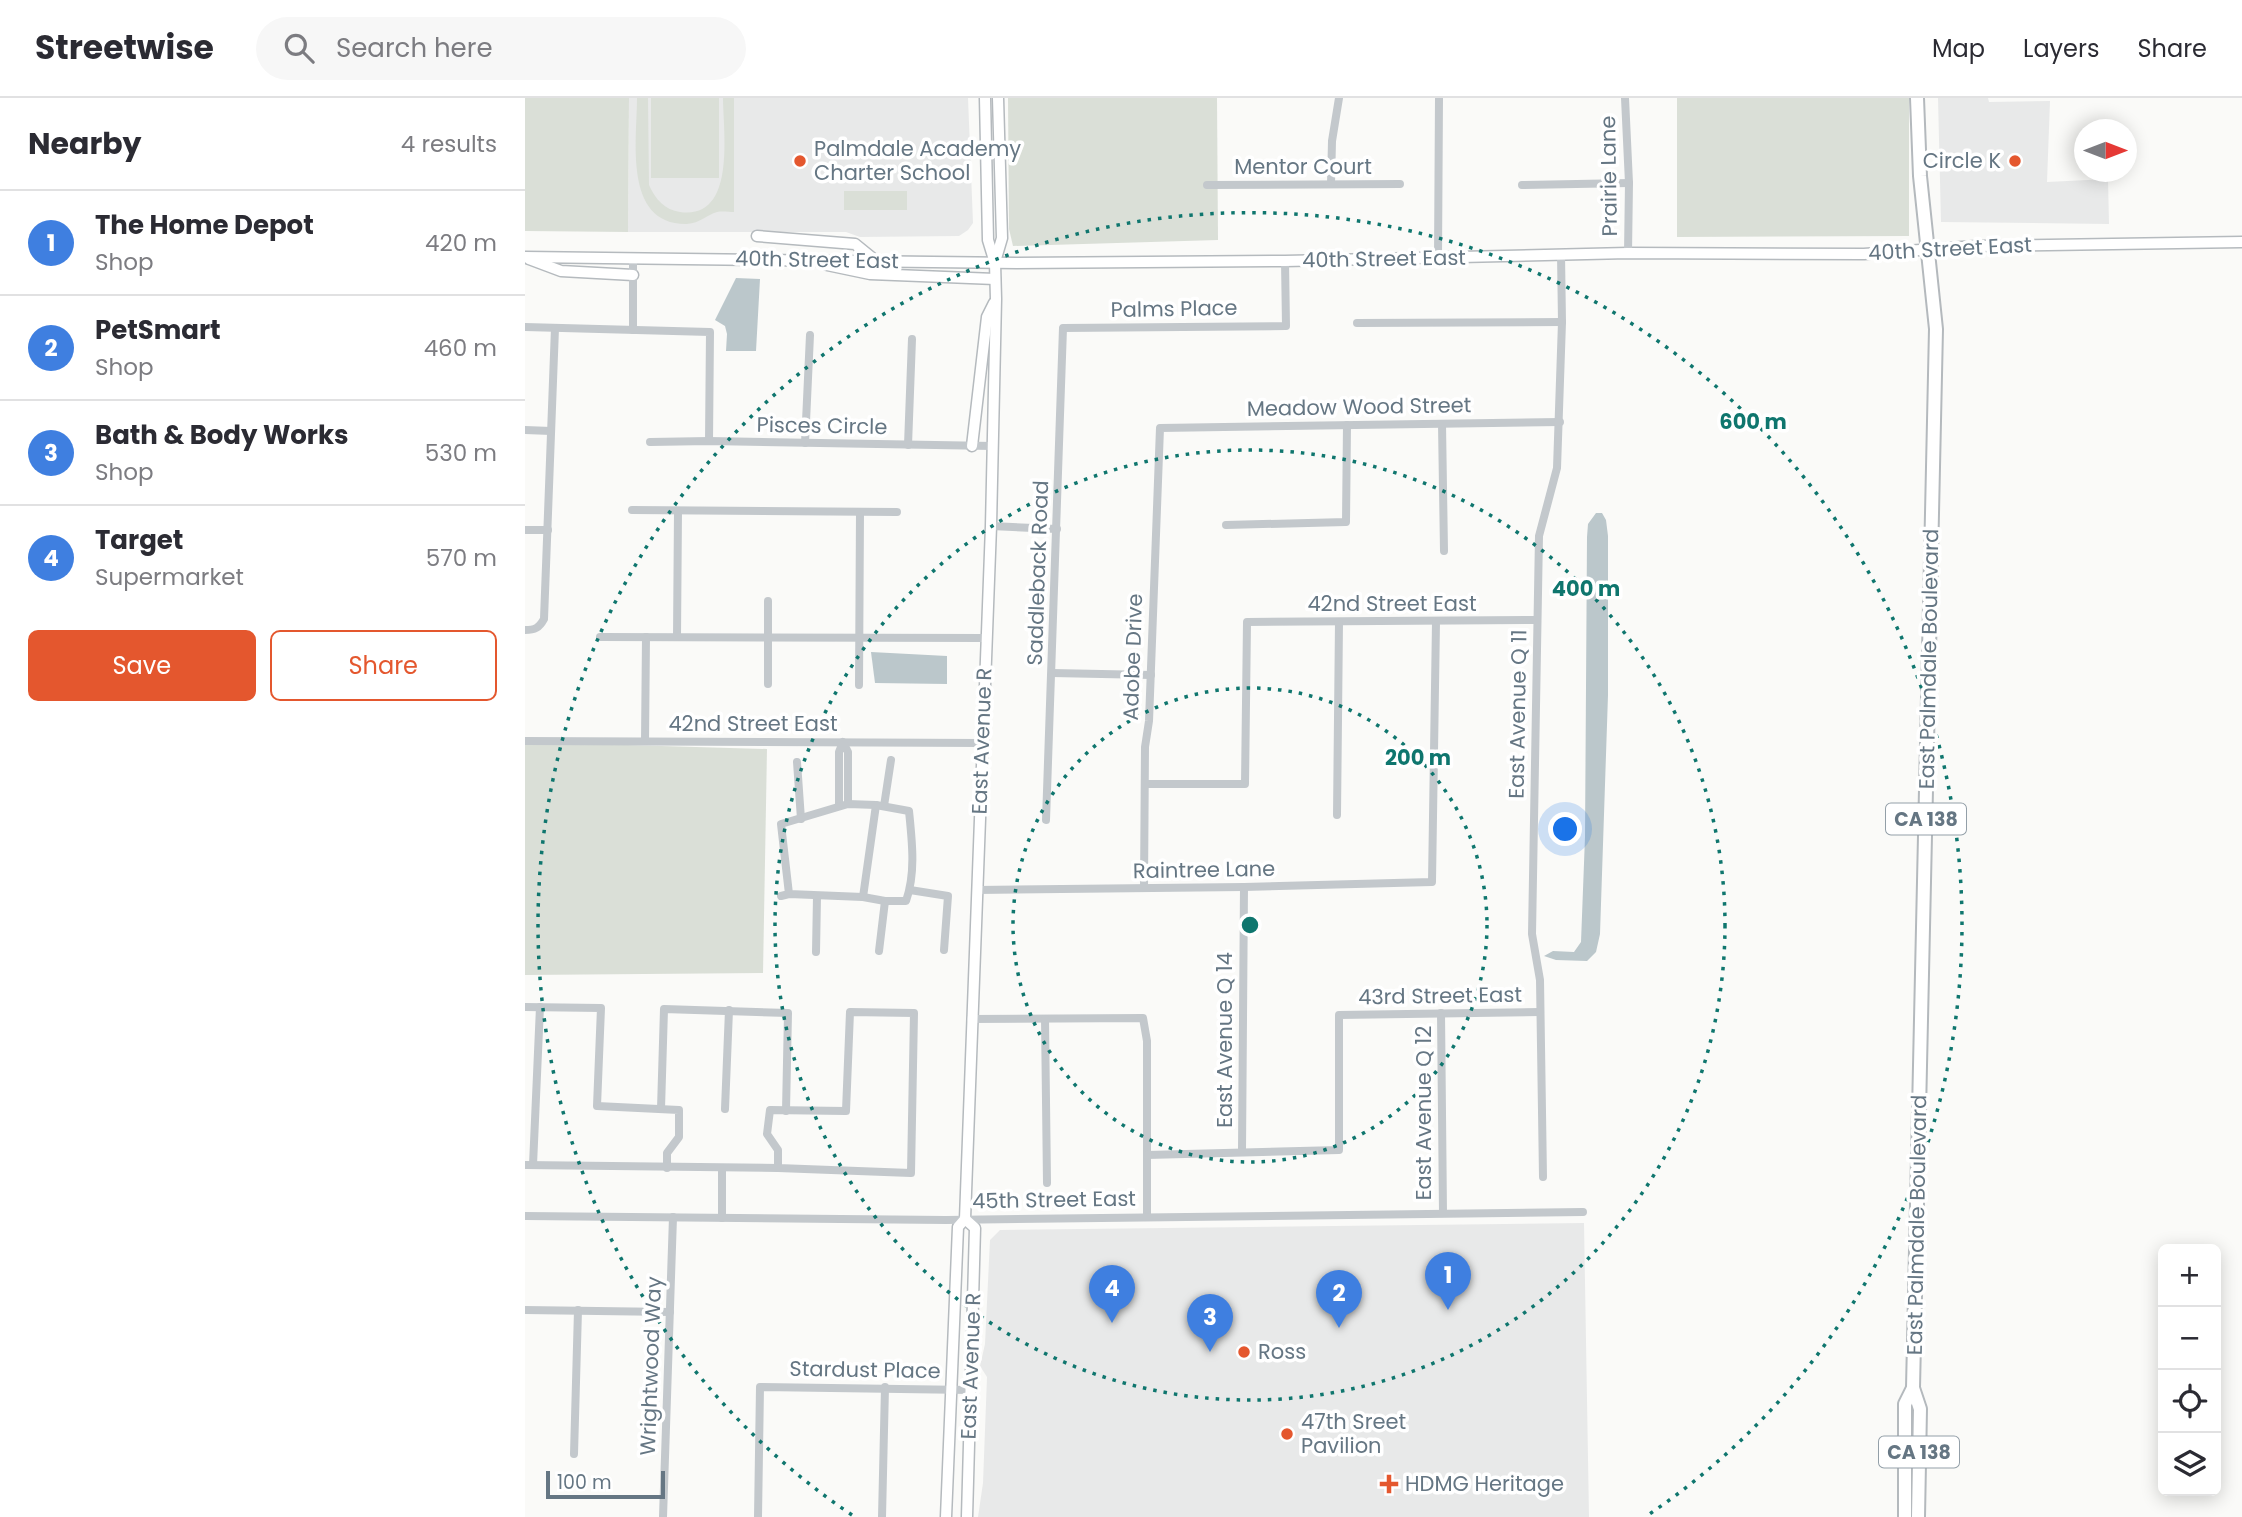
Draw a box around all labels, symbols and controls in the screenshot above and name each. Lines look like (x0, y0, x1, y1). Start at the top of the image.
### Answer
search box (256, 17, 746, 80)
text: Streetwise (35, 24, 214, 71)
icon: search (280, 29, 318, 67)
text: Search here (336, 30, 493, 66)
text: Map (1932, 32, 1985, 65)
text: Layers (2023, 32, 2099, 65)
text: Share (2137, 32, 2207, 65)
street label: Prairie Lane (1593, 115, 1624, 237)
north arrow (2074, 119, 2137, 182)
text: Nearby (28, 122, 142, 165)
text: 4 results (401, 128, 497, 160)
place label: Palmdale Academy Charter School (814, 134, 1021, 187)
place label: Circle K (1923, 146, 2001, 175)
street label: Mentor Court (1234, 152, 1372, 181)
marker: Palmdale Academy Charter School (792, 153, 808, 169)
marker: Circle K (2007, 153, 2023, 169)
text: The Home Depot (95, 207, 314, 243)
text: 1 (47, 227, 55, 259)
text: 420 m (425, 227, 497, 259)
street label: 40th Street East (1867, 230, 2033, 267)
street label: 40th Street East (1302, 243, 1466, 274)
street label: 40th Street East (735, 244, 899, 275)
text: Shop (95, 246, 154, 278)
street label: Palms Place (1110, 293, 1238, 324)
text: PetSmart (95, 312, 221, 348)
text: 2 (44, 332, 58, 364)
text: 460 m (424, 332, 497, 364)
text: Shop (95, 351, 154, 383)
street label: Meadow Wood Street (1247, 390, 1471, 423)
text: 600 m (1719, 407, 1787, 436)
street label: Pisces Circle (756, 410, 888, 441)
text: Bath & Body Works (95, 417, 349, 453)
text: 3 (44, 437, 58, 469)
text: 530 m (425, 437, 497, 469)
text: Shop (95, 456, 154, 488)
street label: Saddleback Road (1020, 480, 1055, 666)
text: Target (95, 522, 183, 558)
street label: East Palmdale Boulevard (1912, 529, 1945, 789)
text: 4 (43, 542, 59, 574)
text: 570 m (426, 542, 497, 574)
text: Supermarket (95, 561, 244, 593)
text: 400 m (1552, 574, 1620, 603)
street label: 42nd Street East (1307, 589, 1477, 618)
street label: Adobe Drive (1116, 593, 1149, 721)
street label: East Avenue Q 11 (1502, 629, 1533, 799)
button: Save (28, 630, 256, 701)
button: Share (270, 630, 497, 701)
street label: East Avenue R (964, 667, 999, 815)
street label: 42nd Street East (668, 709, 838, 738)
text: 200 m (1385, 743, 1451, 772)
road number: CA 138 (1886, 804, 1966, 834)
your location (1548, 812, 1582, 846)
street label: Raintree Lane (1133, 854, 1275, 885)
centre of rings (1238, 913, 1262, 937)
street label: East Avenue Q 14 (1210, 952, 1239, 1128)
street label: 43rd Street East (1358, 980, 1522, 1011)
street label: East Avenue Q 12 (1409, 1026, 1438, 1200)
street label: East Palmdale Boulevard (1900, 1095, 1933, 1355)
street label: 45th Street East (972, 1184, 1136, 1215)
map controls (2158, 1244, 2221, 1496)
button: + (2158, 1244, 2221, 1307)
pin: 1 (1425, 1252, 1471, 1310)
pin: 4 (1089, 1265, 1135, 1323)
pin: 2 (1316, 1270, 1362, 1328)
street label: Wrightwood Way (633, 1276, 668, 1456)
street label: East Avenue R (953, 1292, 988, 1440)
pin: 3 (1187, 1294, 1233, 1352)
button: − (2158, 1307, 2221, 1370)
place label: Ross (1258, 1337, 1306, 1366)
marker: Ross (1236, 1344, 1252, 1360)
street label: Stardust Place (789, 1354, 941, 1385)
button: locate (2158, 1370, 2221, 1433)
place label: 47th Sreet Pavilion (1301, 1407, 1406, 1460)
marker: 47th Sreet Pavilion (1279, 1426, 1295, 1442)
button: layers (2158, 1433, 2221, 1496)
road number: CA 138 (1879, 1436, 1959, 1468)
scale bar (546, 1468, 665, 1500)
text: 100 m (557, 1469, 612, 1496)
place label: HDMG Heritage (1405, 1469, 1564, 1498)
marker: HDMG Heritage (1379, 1474, 1399, 1494)

